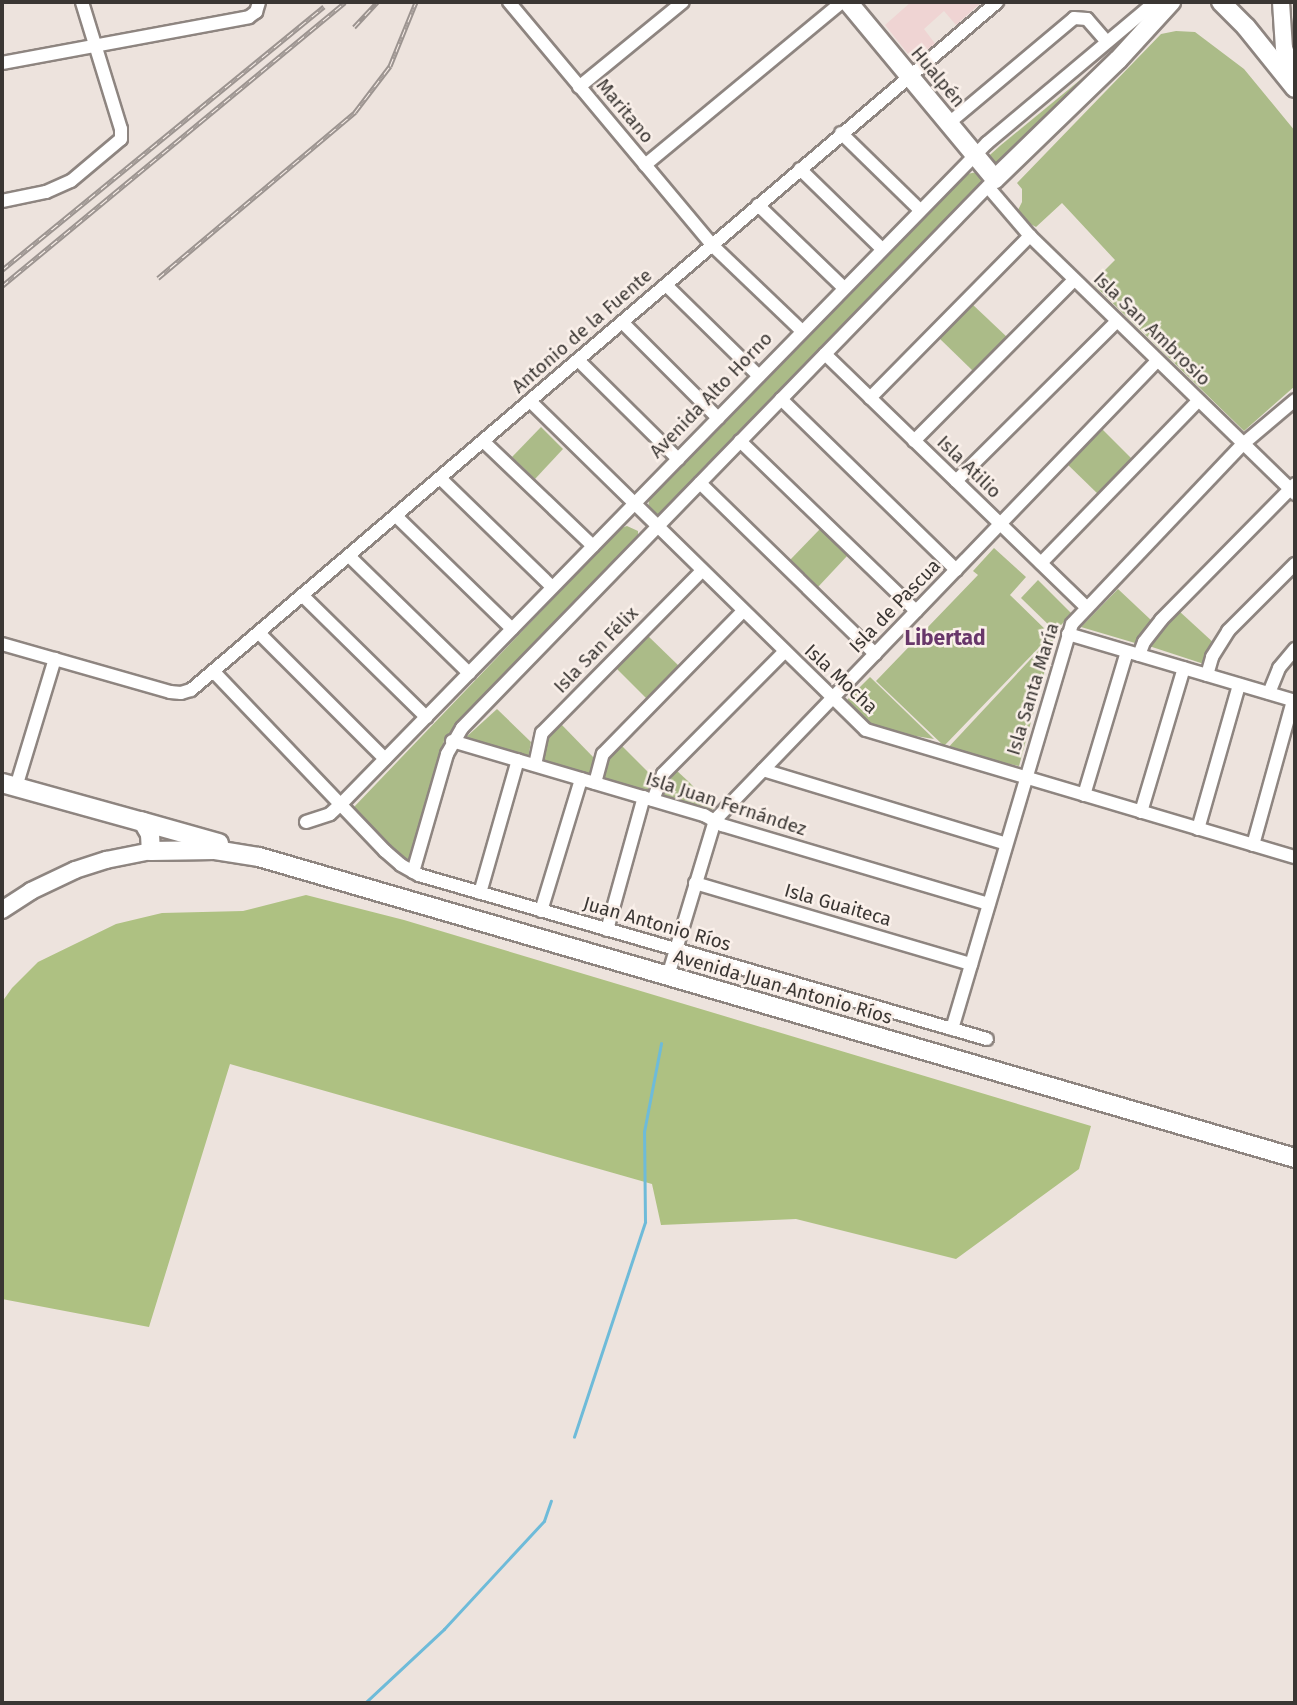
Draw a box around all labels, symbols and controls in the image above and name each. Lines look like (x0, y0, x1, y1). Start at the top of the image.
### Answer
street label: Hualpén (906, 42, 970, 112)
street label: Maritano (591, 74, 659, 148)
street label: Antonio de la Fuente (507, 264, 657, 398)
street label: Isla San Ambrosio (1089, 267, 1215, 391)
street label: Avenida Alto Horno (645, 327, 777, 463)
street label: Isla Atilio (932, 431, 1006, 503)
street label: Isla de Pascua (845, 554, 945, 658)
street label: Isla San Félix (549, 602, 643, 698)
street label: Isla Santa María (1002, 620, 1064, 758)
district label: Libertad (904, 625, 986, 651)
street label: Isla Mocha (800, 639, 882, 719)
street label: Isla Juan Fernández (643, 767, 809, 841)
street label: Isla Guaiteca (782, 879, 894, 931)
street label: Juan Antonio Ríos (581, 892, 733, 956)
street label: Avenida Juan Antonio Ríos (671, 945, 895, 1029)

